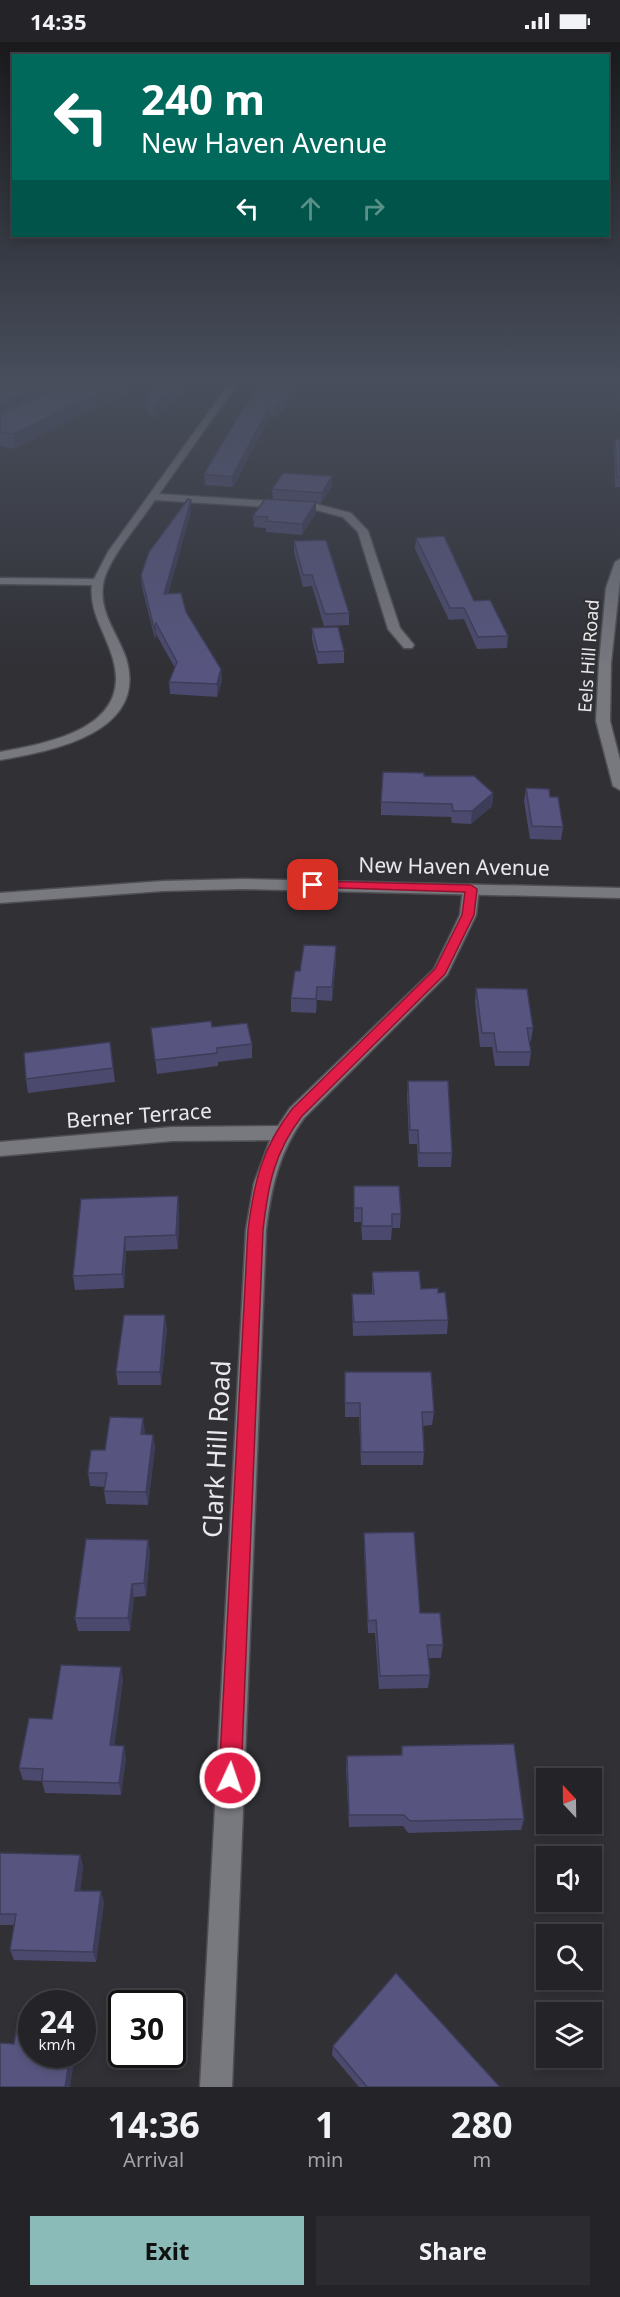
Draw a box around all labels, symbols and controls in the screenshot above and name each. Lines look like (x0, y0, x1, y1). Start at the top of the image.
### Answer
text: 14:35 (30, 6, 87, 36)
text: 240 m (141, 70, 265, 127)
icon: left (42, 78, 120, 156)
text: New Haven Avenue (141, 124, 387, 161)
icon: left (231, 192, 264, 225)
icon: ahead (294, 192, 327, 225)
icon: right (357, 192, 390, 225)
street label: Eels Hill Road (572, 599, 604, 713)
street label: New Haven Avenue (358, 850, 550, 882)
pin (287, 859, 338, 910)
icon: arrive (296, 868, 329, 901)
street label: Berner Terrace (65, 1096, 213, 1134)
street label: Clark Hill Road (193, 1359, 239, 1539)
position arrow (198, 1746, 262, 1810)
north arrow (536, 1768, 602, 1834)
map controls (536, 1768, 602, 2068)
button: sound (536, 1846, 602, 1912)
button: search (536, 1924, 602, 1990)
speed limit sign: 30 (108, 1990, 186, 2068)
text: 24 (40, 2001, 74, 2042)
button: layers (536, 2002, 602, 2068)
text: km/h (39, 2034, 75, 2054)
text: 14:36 (107, 2100, 200, 2149)
text: 1 (315, 2100, 336, 2149)
text: 280 (451, 2100, 513, 2149)
text: Arrival (123, 2146, 184, 2173)
text: min (307, 2146, 343, 2173)
text: m (472, 2146, 491, 2173)
button: Exit (30, 2216, 304, 2285)
button: Share (316, 2216, 590, 2285)

